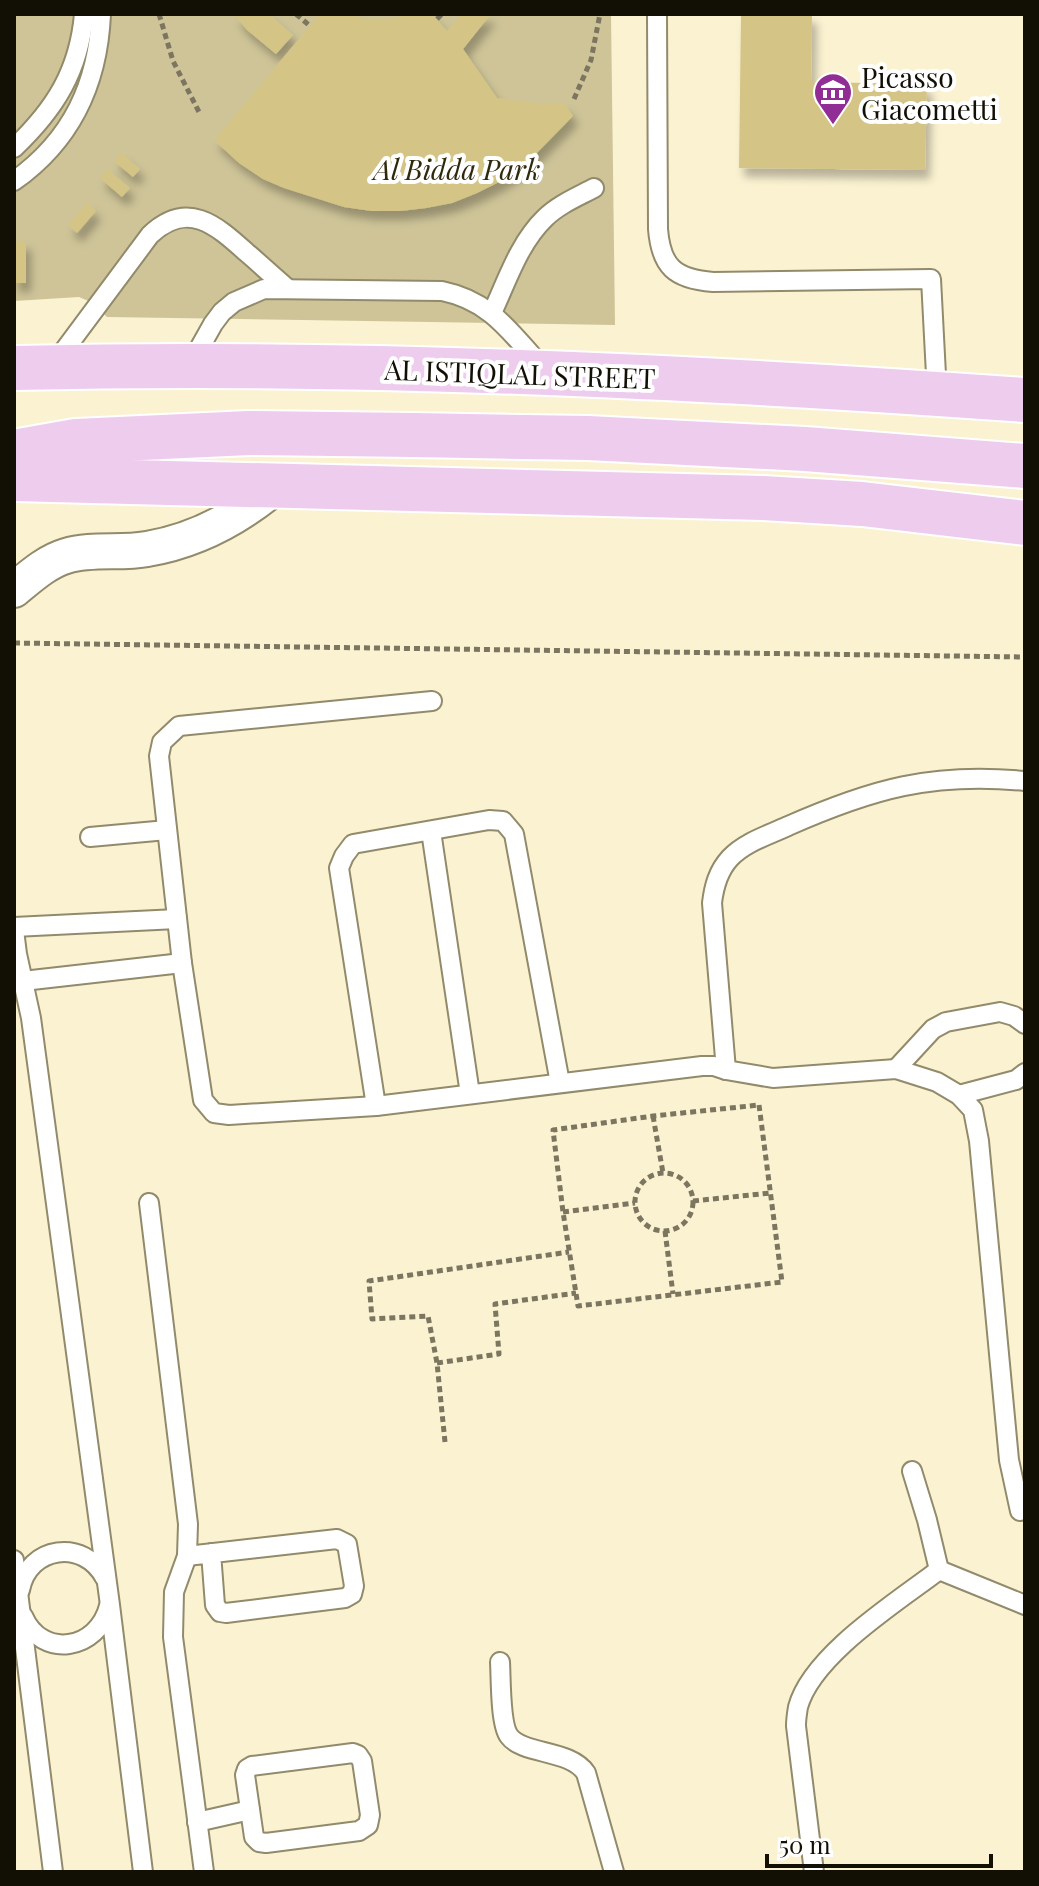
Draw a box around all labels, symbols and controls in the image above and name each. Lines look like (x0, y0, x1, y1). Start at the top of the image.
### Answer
place label: Picasso Giacometti (861, 58, 998, 127)
museum icon: Picasso Giacometti (812, 71, 854, 126)
park label: Al Bidda Park (371, 150, 540, 187)
street label: AL ISTIQLAL STREET (383, 350, 656, 396)
scale bar (767, 1818, 991, 1868)
text: 50 m (779, 1828, 831, 1860)

